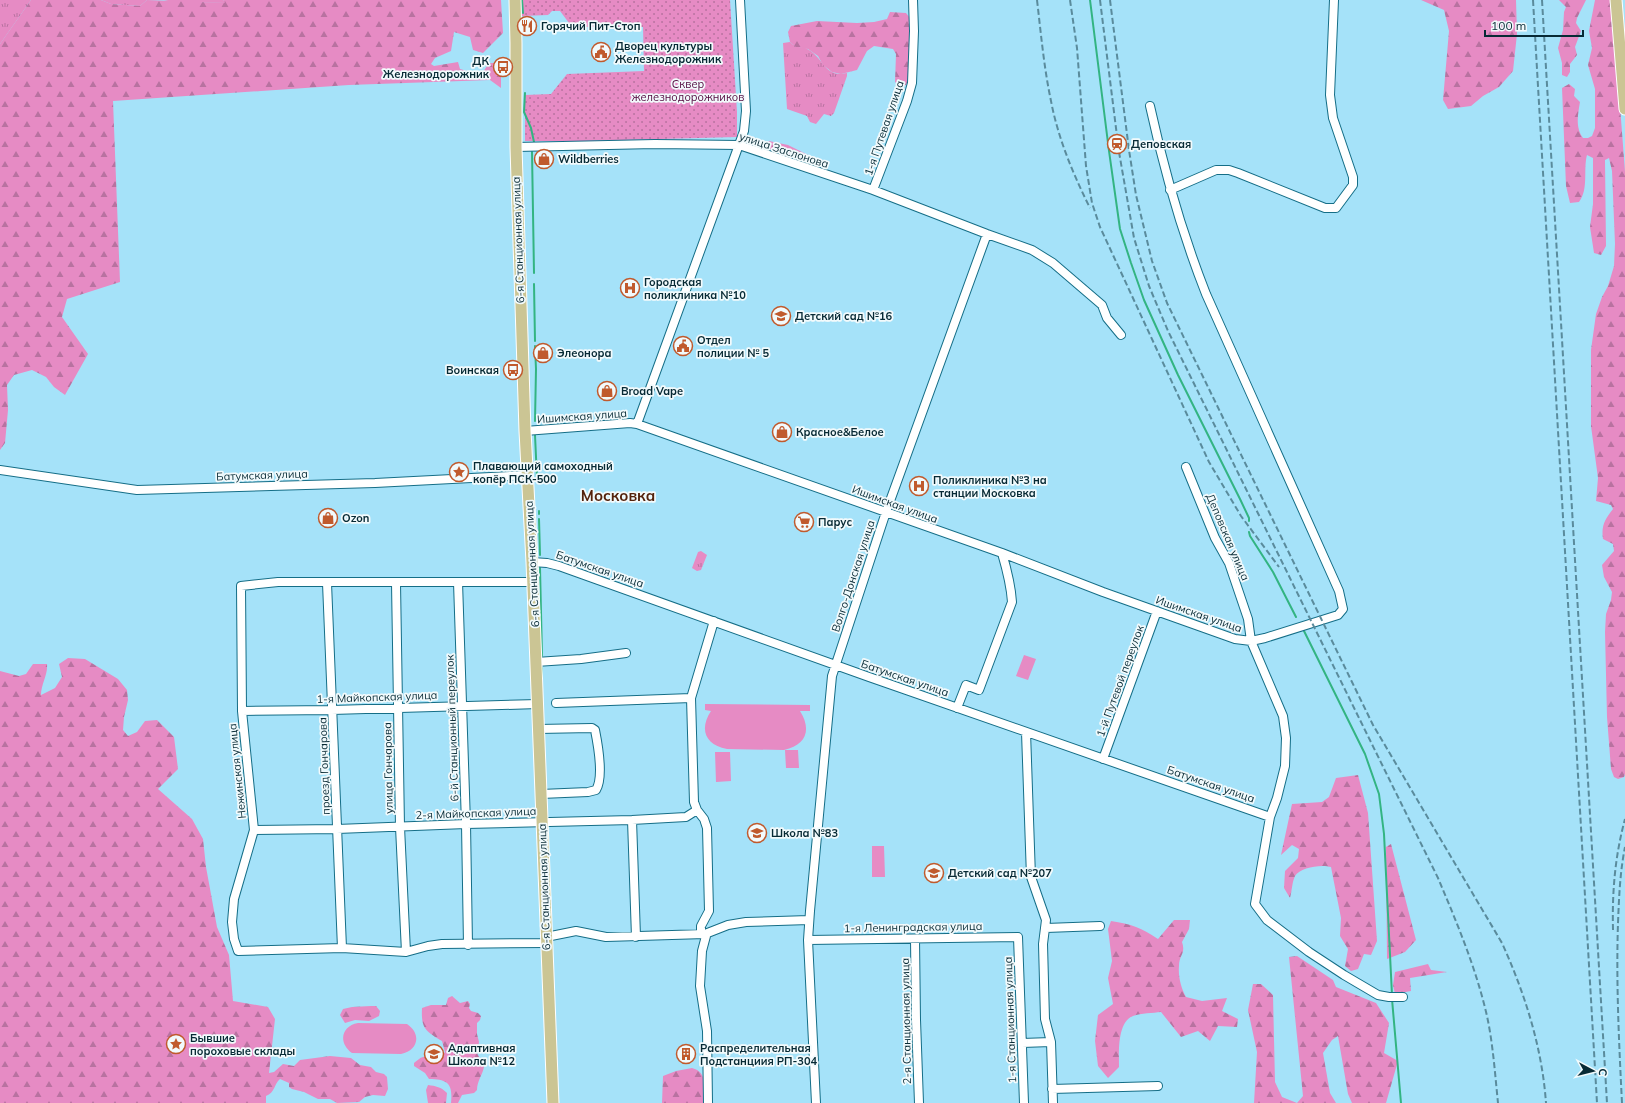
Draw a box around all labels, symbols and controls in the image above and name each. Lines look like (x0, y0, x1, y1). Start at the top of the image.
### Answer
scale bar (1485, 12, 1583, 38)
restaurant icon: Горячий Пит-Стоп (516, 15, 538, 37)
text: 100 m (1491, 18, 1526, 33)
place label: Горячий Пит-Стоп (541, 19, 640, 33)
place label: Дворец культуры Железнодорожник (615, 39, 722, 66)
public building icon: Дворец культуры Железнодорожник (590, 41, 612, 63)
place label: ДК Железнодорожник (383, 54, 490, 81)
bus stop icon: ДК Железнодорожник (492, 56, 514, 78)
park label: Сквер железнодорожников (632, 77, 744, 104)
street label: 1-я Путевая улица (861, 79, 907, 177)
street label: улица Заслонова (738, 129, 830, 171)
station icon: Деповская (1106, 133, 1128, 155)
place label: Деповская (1131, 137, 1191, 151)
shop icon: Wildberries (533, 148, 555, 170)
place label: Wildberries (558, 152, 619, 166)
street label: 6-я Станционная улица (509, 177, 527, 303)
place label: Городская поликлиника №10 (644, 275, 746, 302)
hospital icon: Городская поликлиника №10 (619, 277, 641, 299)
school or university icon: Детский сад №16 (770, 305, 792, 327)
place label: Детский сад №16 (795, 309, 893, 323)
place label: Отдел полиции № 5 (697, 333, 770, 360)
public building icon: Отдел полиции № 5 (672, 335, 694, 357)
shop icon: Элеонора (532, 342, 554, 364)
place label: Элеонора (557, 346, 612, 360)
bus stop icon: Воинская (502, 359, 524, 381)
place label: Воинская (446, 363, 499, 377)
shop icon: Broad Vape (596, 380, 618, 402)
place label: Broad Vape (621, 384, 683, 398)
street label: Ишимская улица (536, 406, 628, 426)
shop icon: Красное&Белое (771, 421, 793, 443)
place label: Красное&Белое (796, 425, 884, 439)
place label: Плавающий самоходный копёр ПСК-500 (473, 459, 613, 486)
place icon: Плавающий самоходный копёр ПСК-500 (448, 461, 470, 483)
street label: Батумская улица (216, 466, 308, 484)
place label: Поликлиника №3 на станции Московка (933, 473, 1047, 500)
hospital icon: Поликлиника №3 на станции Московка (908, 475, 930, 497)
street label: Ишимская улица (850, 482, 940, 526)
district label: Московка (581, 486, 655, 505)
street label: Деповская улица (1203, 491, 1253, 583)
street label: 6-я Станционная улица (522, 500, 542, 628)
shop icon: Ozon (317, 507, 339, 529)
place label: Ozon (342, 511, 369, 525)
supermarket icon: Парус (793, 511, 815, 533)
place label: Парус (818, 515, 852, 529)
street label: Волго-Донская улица (828, 518, 878, 634)
street label: Батумская улица (554, 547, 646, 591)
street label: Ишимская улица (1154, 593, 1244, 635)
street label: 1-й Путевой переулок (1093, 623, 1147, 739)
street label: 6-й Станционный переулок (442, 654, 462, 802)
street label: Батумская улица (859, 656, 951, 700)
street label: 1-я Майкопская улица (316, 688, 438, 706)
street label: проезд Гончарова (315, 717, 333, 815)
street label: улица Гончарова (380, 722, 396, 814)
street label: Нежинская улица (225, 723, 249, 819)
street label: Батумская улица (1165, 762, 1257, 806)
street label: 2-я Майкопская улица (415, 804, 537, 822)
school or university icon: Школа №83 (746, 822, 768, 844)
street label: 6-я Станционная улица (535, 824, 553, 950)
place label: Школа №83 (771, 826, 838, 840)
school or university icon: Детский сад №207 (923, 862, 945, 884)
place label: Детский сад №207 (948, 866, 1052, 880)
street label: 1-я Ленинградская улица (844, 919, 982, 935)
street label: 1-я Станционная улица (1001, 957, 1019, 1083)
street label: 2-я Станционная улица (898, 958, 914, 1084)
place label: Бывшие пороховые склады (190, 1031, 295, 1058)
place icon: Бывшие пороховые склады (165, 1033, 187, 1055)
place label: Адаптивная Школа №12 (448, 1041, 515, 1068)
place label: Распределительная Подстанциия РП-304 (700, 1041, 818, 1068)
school or university icon: Адаптивная Школа №12 (423, 1043, 445, 1065)
building icon: Распределительная Подстанциия РП-304 (675, 1043, 697, 1065)
north arrow (1573, 1051, 1613, 1091)
text: С (1595, 1068, 1610, 1077)

